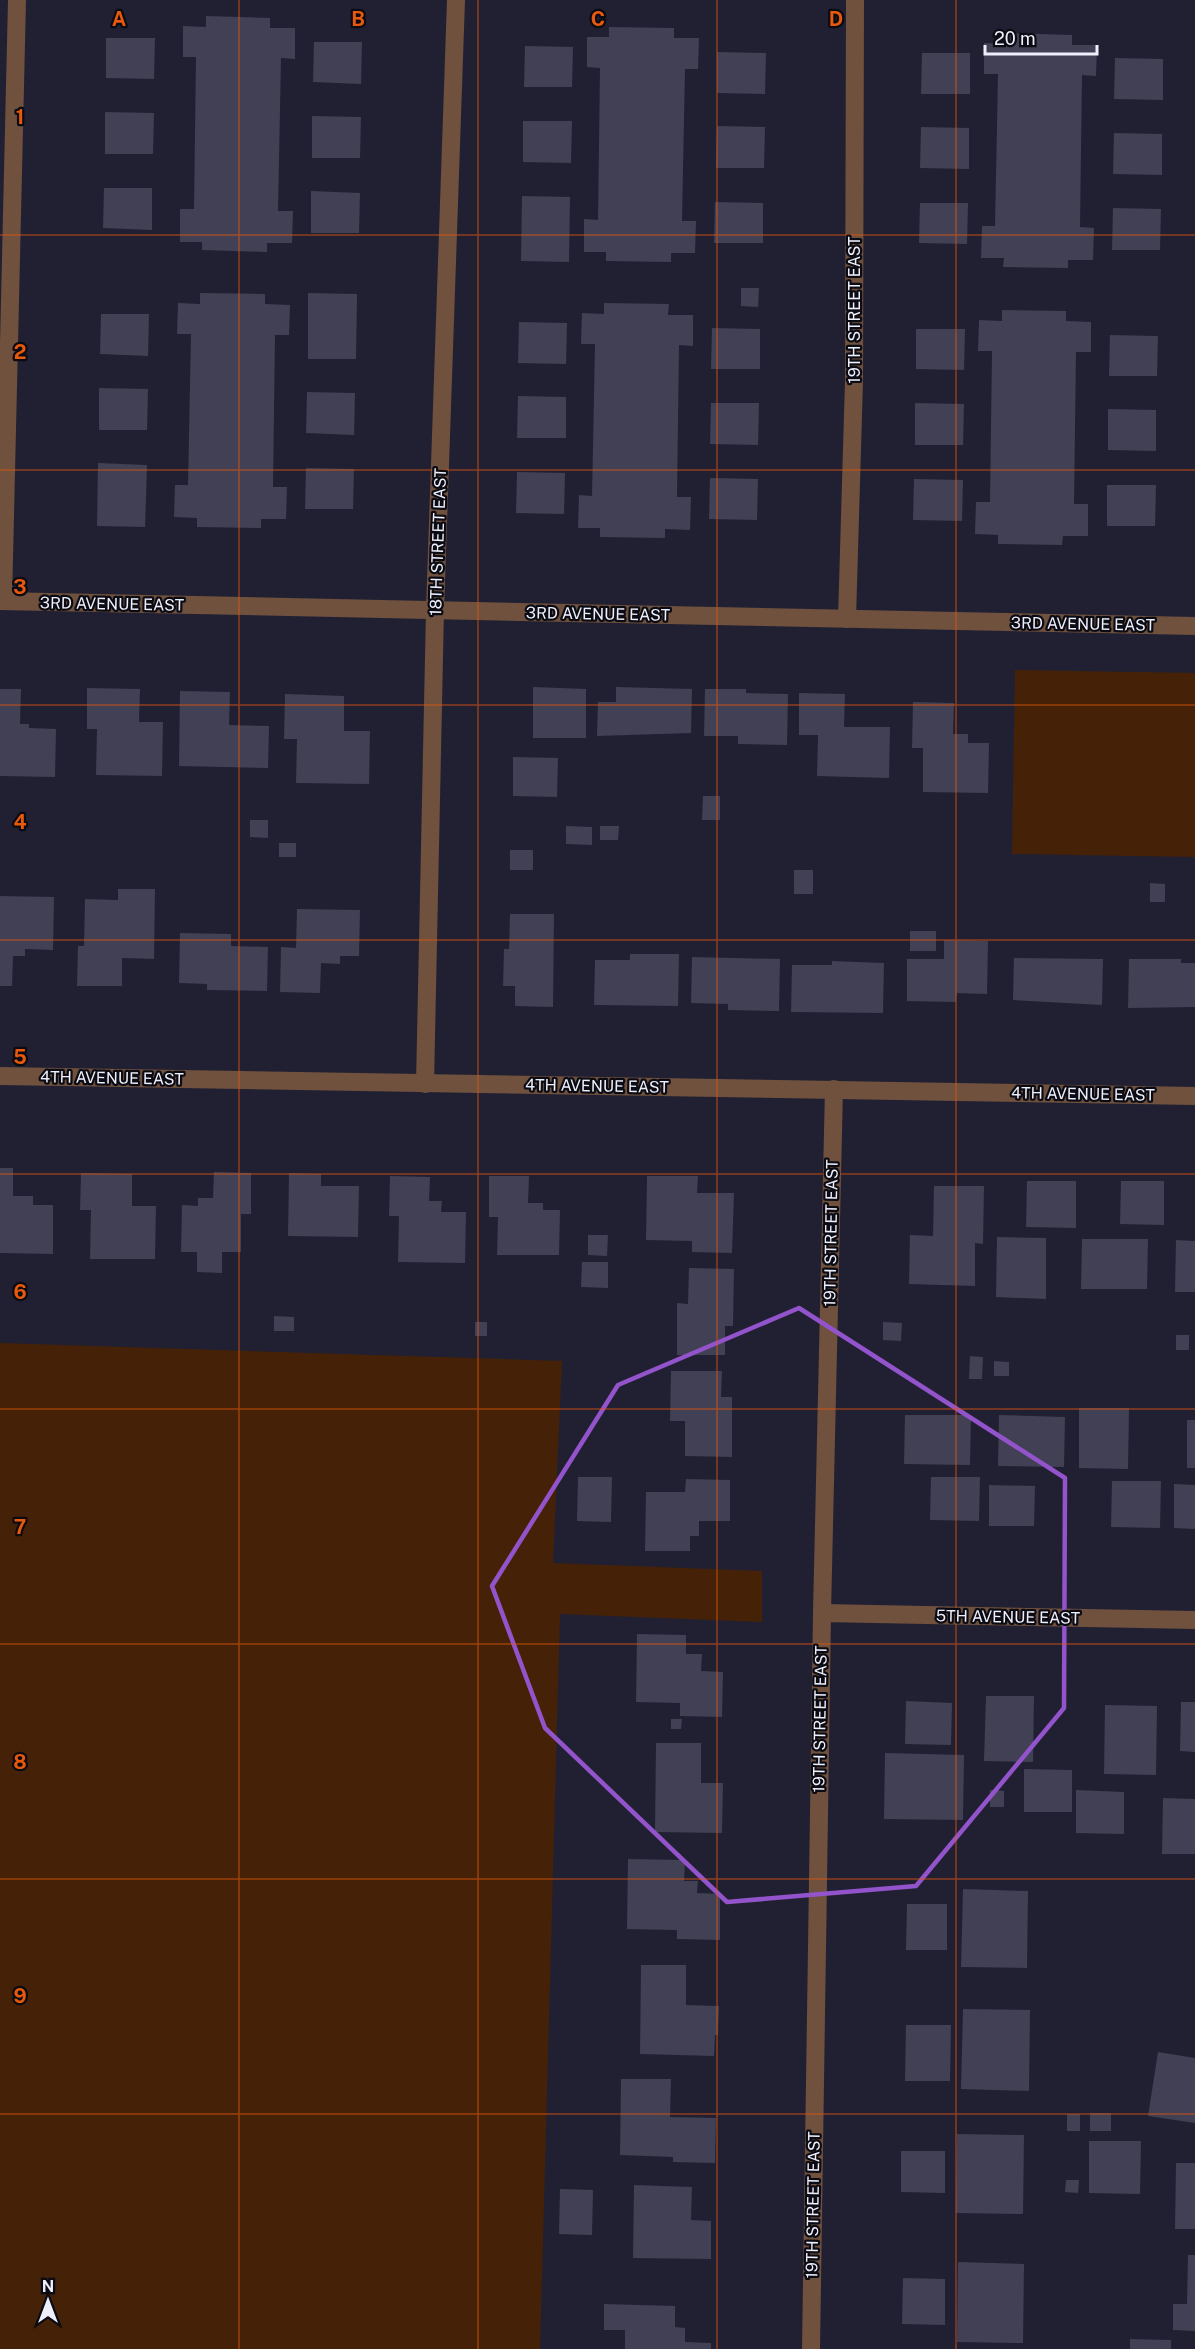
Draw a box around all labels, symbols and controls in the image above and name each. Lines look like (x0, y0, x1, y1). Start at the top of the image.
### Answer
text: A (112, 7, 126, 31)
text: B (351, 7, 365, 31)
text: C (591, 7, 605, 31)
text: D (829, 7, 843, 31)
scale bar (985, 18, 1098, 56)
text: 20 m (994, 28, 1036, 49)
text: 1 (16, 105, 24, 129)
street label: 19TH STREET EAST (845, 236, 864, 384)
text: 2 (14, 340, 26, 364)
street label: 18TH STREET EAST (426, 467, 450, 616)
text: 3 (13, 575, 27, 599)
street label: 3RD AVENUE EAST (40, 593, 185, 615)
street label: 3RD AVENUE EAST (526, 603, 671, 625)
street label: 3RD AVENUE EAST (1011, 613, 1156, 635)
text: 4 (13, 810, 27, 834)
text: 5 (13, 1045, 27, 1069)
street label: 4TH AVENUE EAST (40, 1067, 184, 1089)
street label: 4TH AVENUE EAST (525, 1075, 669, 1097)
street label: 4TH AVENUE EAST (1011, 1083, 1155, 1105)
street label: 19TH STREET EAST (820, 1159, 842, 1307)
text: 6 (13, 1280, 27, 1304)
text: 7 (14, 1515, 26, 1539)
street label: 5TH AVENUE EAST (936, 1606, 1081, 1628)
street label: 19TH STREET EAST (809, 1645, 831, 1793)
text: 8 (13, 1750, 27, 1774)
text: 9 (13, 1984, 27, 2008)
street label: 19TH STREET EAST (802, 2131, 824, 2279)
north arrow (18, 2271, 78, 2331)
text: N (42, 2277, 54, 2296)

